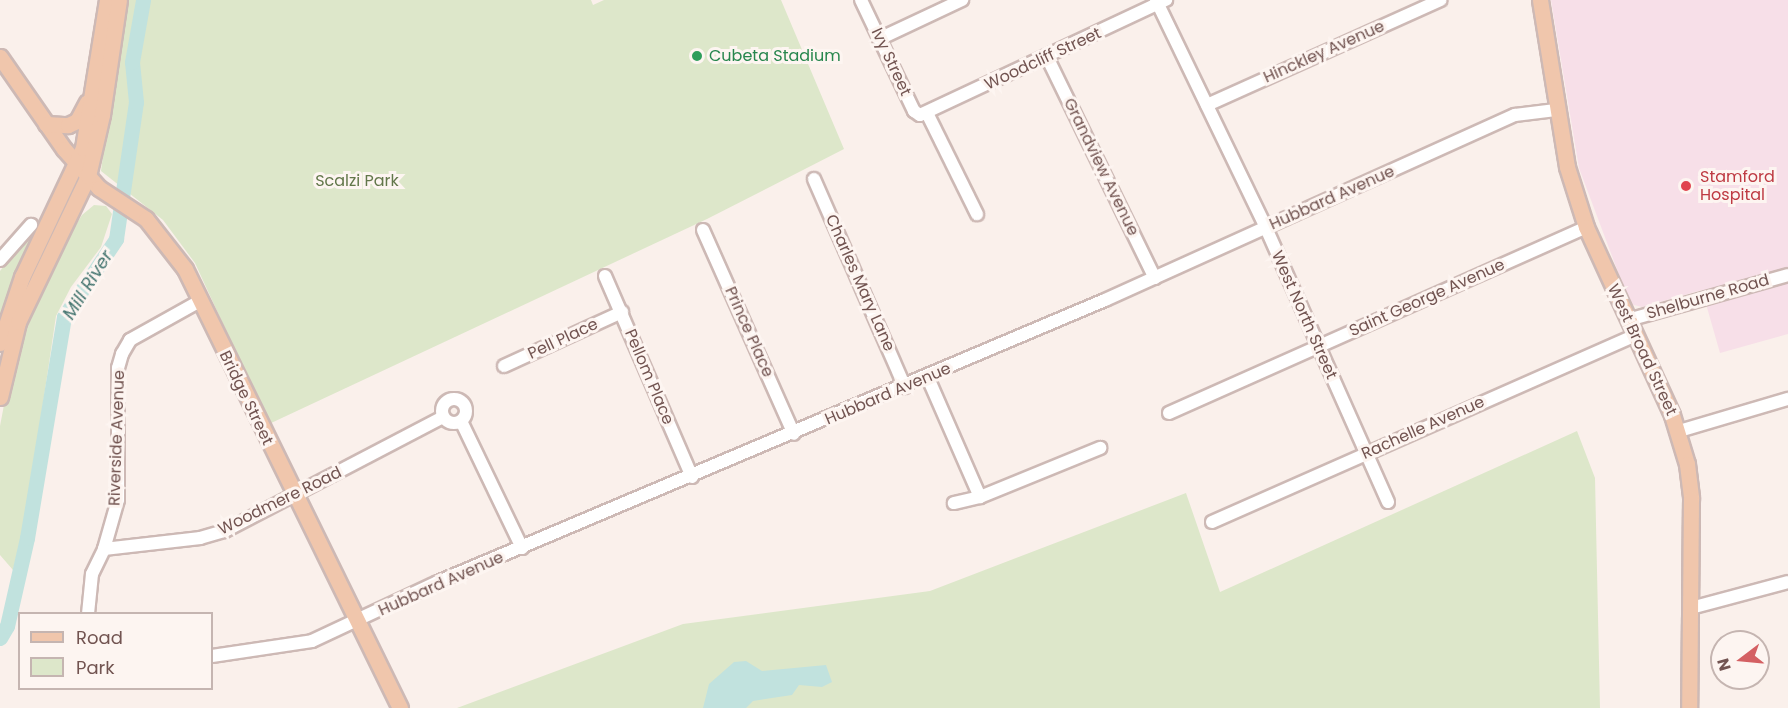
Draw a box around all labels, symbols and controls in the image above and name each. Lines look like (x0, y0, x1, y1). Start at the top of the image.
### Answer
street label: Hinckley Avenue (1261, 17, 1387, 87)
street label: Woodcliff Street (982, 24, 1104, 94)
street label: Ivy Street (867, 25, 915, 99)
place label: Cubeta Stadium (709, 46, 841, 66)
marker: Cubeta Stadium (690, 49, 704, 63)
street label: Grandview Avenue (1059, 95, 1143, 239)
street label: Hubbard Avenue (1266, 162, 1398, 234)
place label: Stamford Hospital (1700, 167, 1775, 205)
park label: Scalzi Park (315, 171, 399, 191)
marker: Stamford Hospital (1677, 177, 1695, 195)
street label: Charles Mary Lane (821, 212, 899, 354)
water label: Mill River (58, 246, 118, 324)
street label: West North Street (1267, 248, 1341, 382)
street label: Saint George Avenue (1346, 255, 1508, 341)
street label: Shelburne Road (1645, 270, 1771, 324)
street label: West Broad Street (1603, 281, 1681, 419)
street label: Prince Place (721, 284, 777, 380)
street label: Pell Place (525, 314, 601, 364)
street label: Pellom Place (620, 326, 678, 428)
street label: Bridge Street (215, 348, 277, 448)
street label: Hubbard Avenue (822, 359, 954, 429)
street label: Riverside Avenue (105, 370, 129, 506)
street label: Rachelle Avenue (1359, 392, 1487, 464)
street label: Woodmere Road (215, 463, 345, 539)
street label: Hubbard Avenue (375, 548, 507, 620)
legend (18, 612, 213, 690)
text: Road (76, 625, 123, 650)
north arrow (1710, 630, 1770, 690)
text: Park (76, 655, 115, 680)
text: N (1711, 656, 1737, 674)

